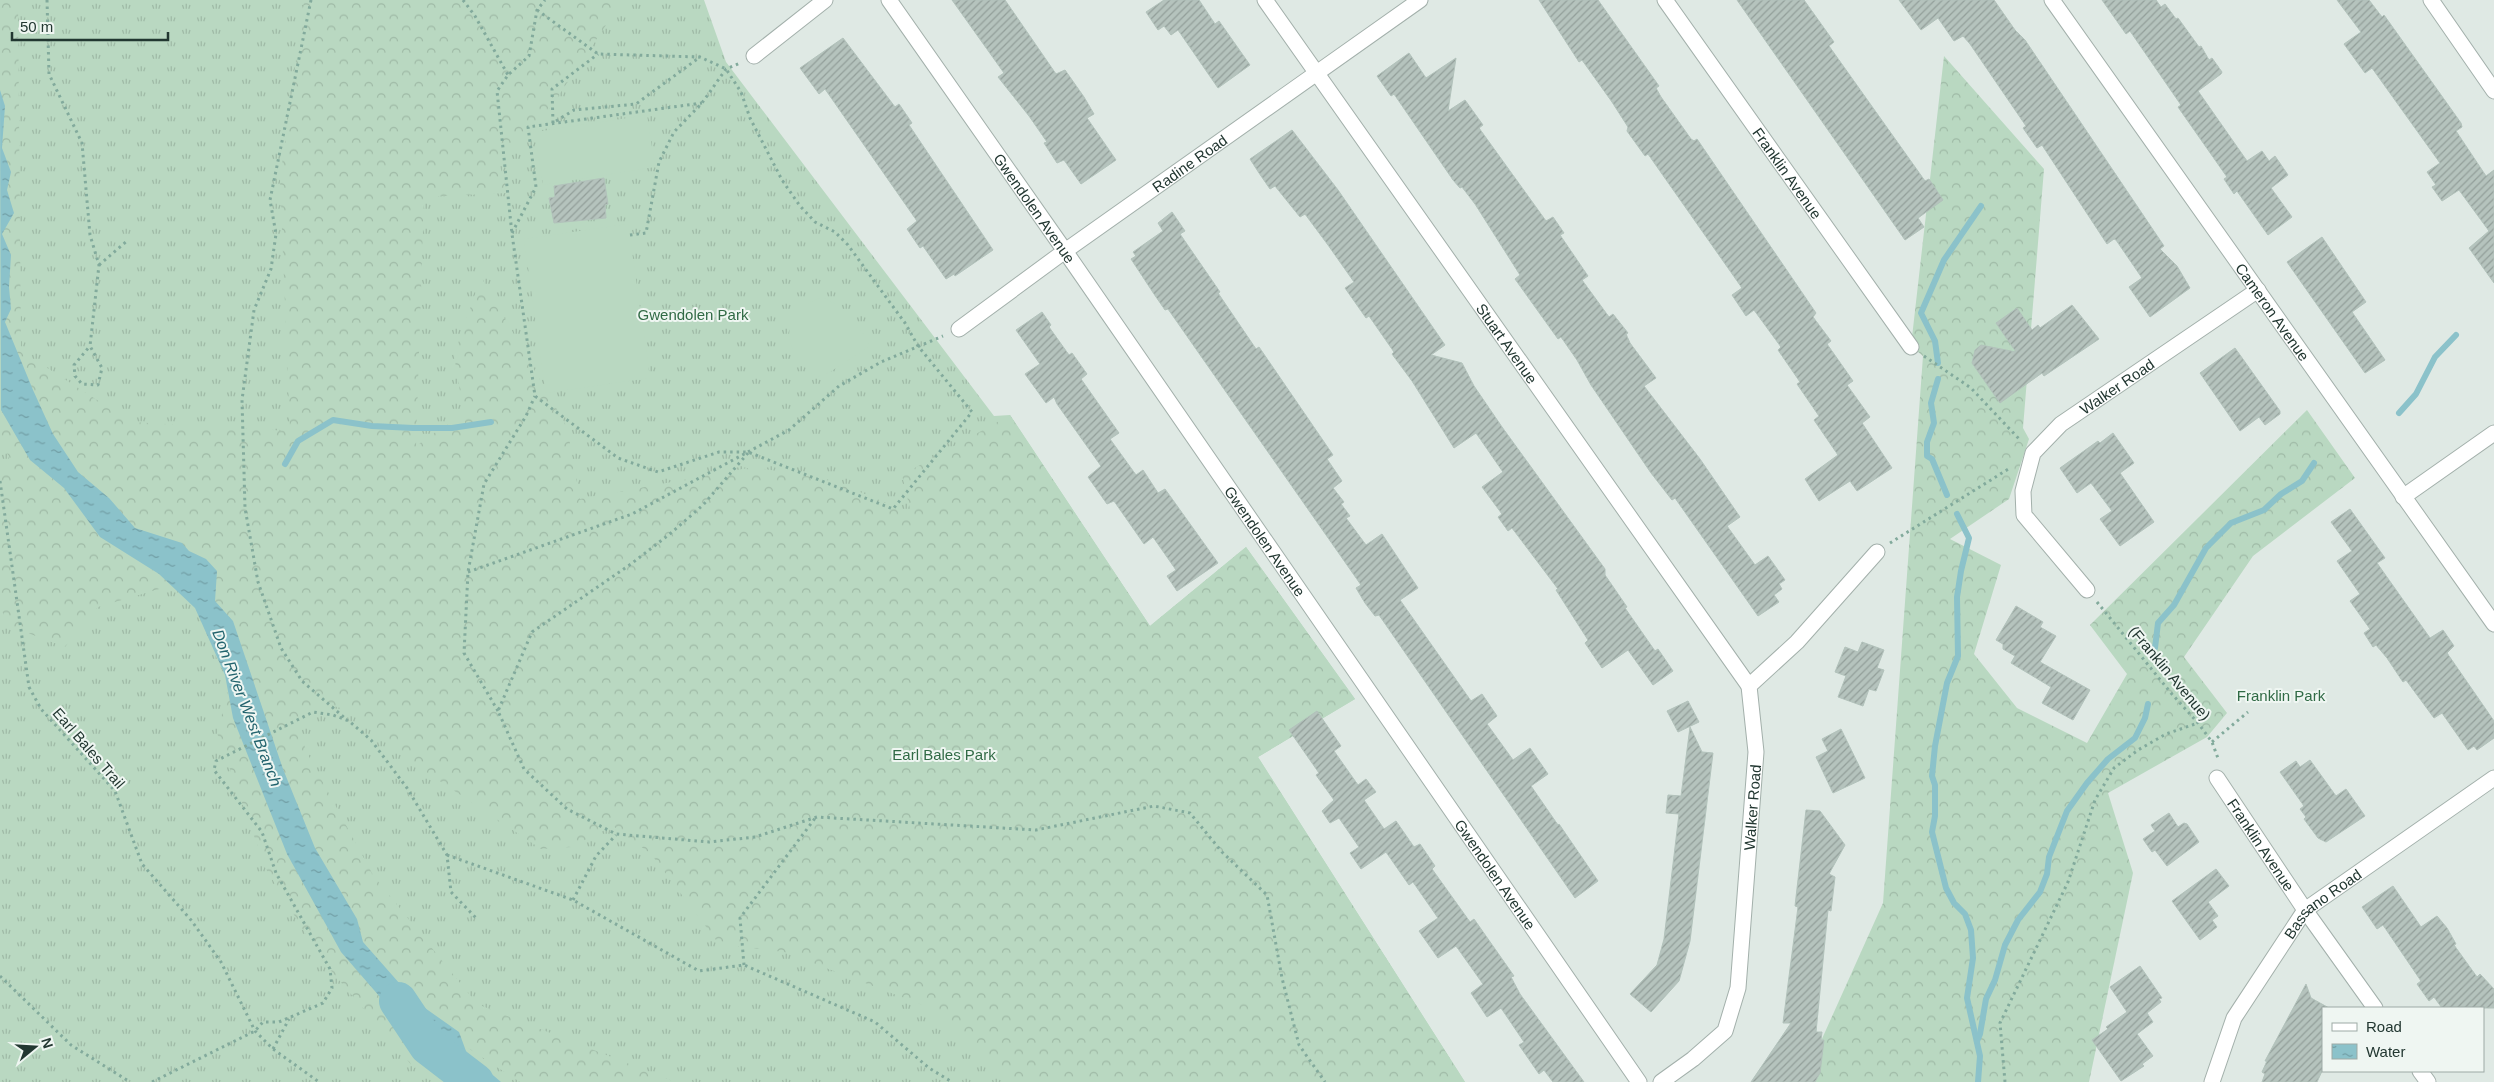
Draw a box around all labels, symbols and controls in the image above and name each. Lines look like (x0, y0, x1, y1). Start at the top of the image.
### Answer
scale bar (12, 10, 169, 42)
text: 50 m (20, 18, 53, 35)
street label: Franklin Avenue (1750, 124, 1826, 222)
street label: Radine Road (1149, 131, 1230, 195)
street label: Gwendolen Avenue (991, 150, 1079, 266)
street label: Cameron Avenue (2232, 260, 2313, 364)
street label: Stuart Avenue (1473, 300, 1541, 386)
park label: Gwendolen Park (638, 306, 749, 323)
street label: Walker Road (2076, 355, 2157, 417)
street label: Gwendolen Avenue (1221, 483, 1309, 599)
street label: (Franklin Avenue) (2126, 623, 2214, 723)
water label: Don River West Branch (209, 627, 285, 789)
park label: Franklin Park (2237, 687, 2326, 704)
street label: Earl Bales Trail (49, 704, 129, 792)
park label: Earl Bales Park (892, 746, 996, 763)
street label: Walker Road (1740, 764, 1764, 851)
street label: Franklin Avenue (2225, 795, 2298, 894)
street label: Gwendolen Avenue (1452, 816, 1539, 932)
street label: Bassano Road (2280, 865, 2364, 942)
legend (2322, 1007, 2484, 1072)
text: Road (2366, 1018, 2402, 1035)
north arrow (10, 1022, 60, 1072)
text: N (38, 1036, 57, 1050)
text: Water (2366, 1043, 2405, 1060)

